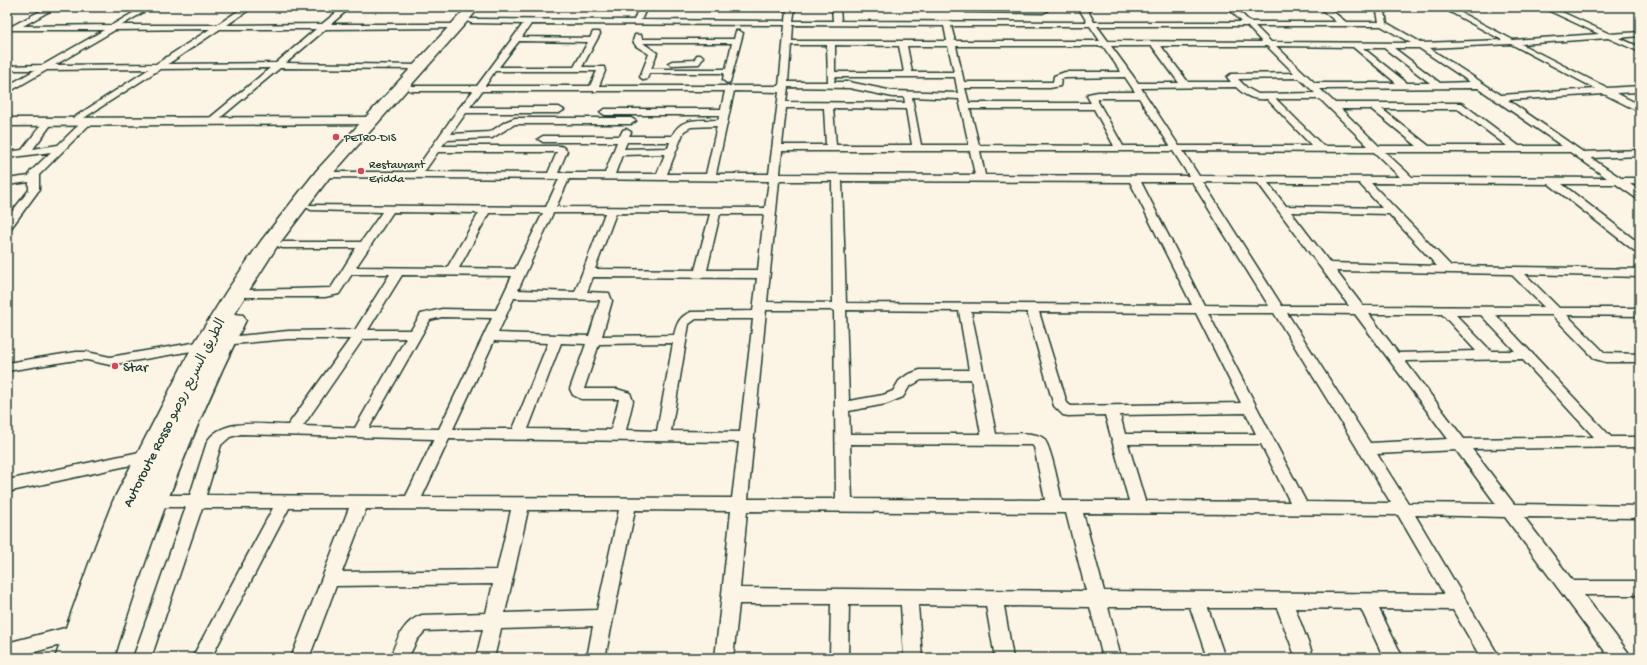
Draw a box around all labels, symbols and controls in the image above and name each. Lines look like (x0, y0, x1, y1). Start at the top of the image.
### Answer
marker: PETRO-DIS (331, 132, 341, 142)
place label: PETRO-DIS (343, 132, 397, 146)
place label: Restaurant Eridda (369, 159, 426, 187)
marker: Restaurant Eridda (356, 166, 366, 176)
street label: Autoroute Rosso الطريق السريع روصو (120, 316, 230, 510)
place label: Star (123, 360, 149, 377)
marker: Star (110, 361, 120, 371)

